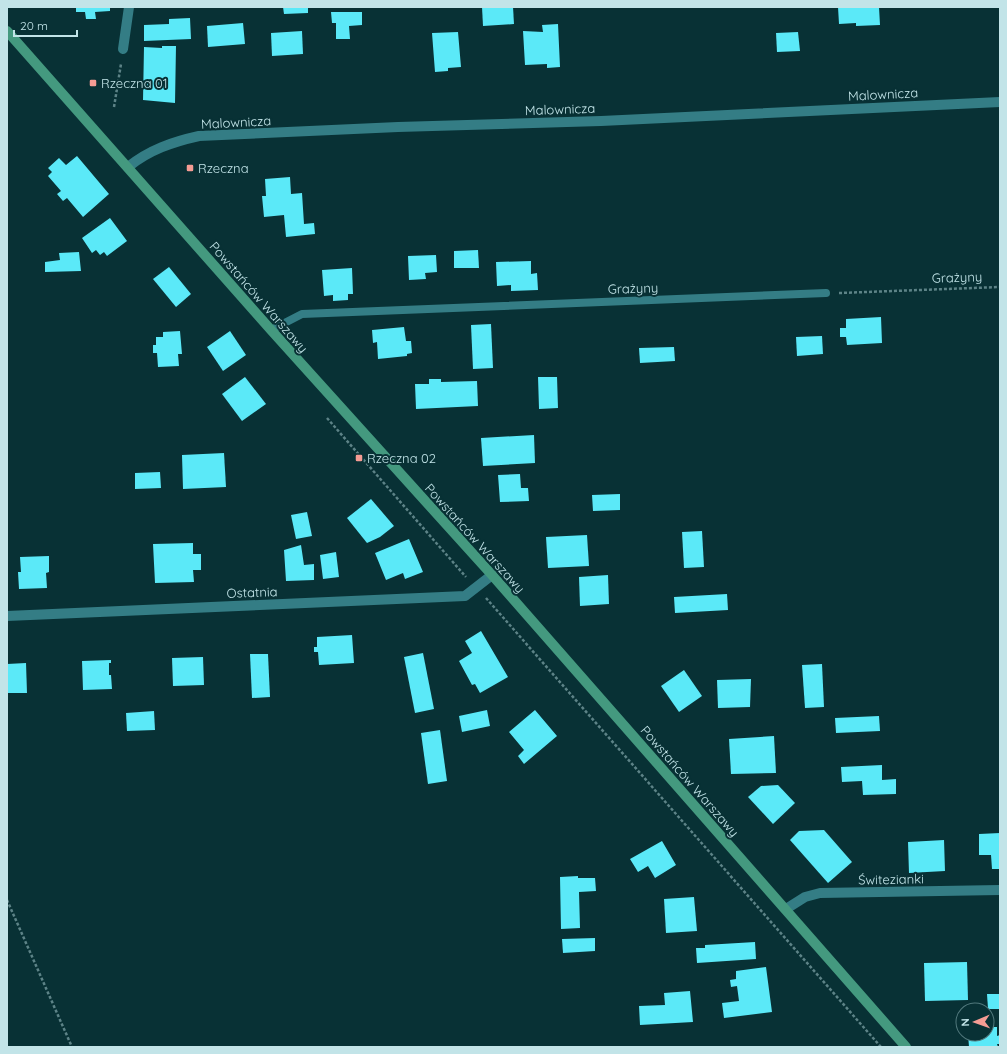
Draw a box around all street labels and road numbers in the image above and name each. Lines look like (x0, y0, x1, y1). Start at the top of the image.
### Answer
street label: Malownicza (847, 84, 919, 104)
street label: Malownicza (525, 100, 595, 118)
street label: Malownicza (200, 112, 272, 132)
street label: Powstańców Warszawy (207, 238, 311, 356)
street label: Grażyny (932, 268, 982, 286)
street label: Grażyny (608, 279, 658, 297)
street label: Powstańców Warszawy (422, 480, 528, 596)
street label: Ostatnia (226, 583, 278, 601)
street label: Powstańców Warszawy (638, 722, 742, 840)
street label: Świtezianki (858, 870, 924, 888)

